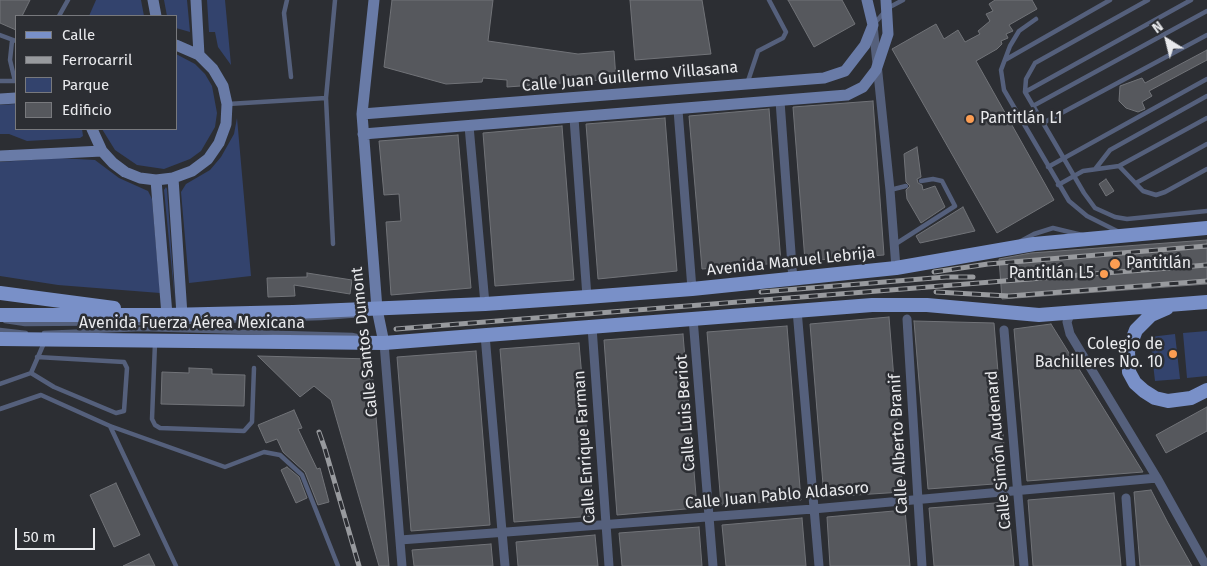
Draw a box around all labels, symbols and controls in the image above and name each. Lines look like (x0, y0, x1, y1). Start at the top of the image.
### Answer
legend (15, 15, 178, 130)
north arrow (1142, 15, 1192, 65)
text: N (1149, 18, 1167, 37)
text: Calle (62, 26, 95, 44)
text: Ferrocarril (62, 51, 132, 69)
street label: Calle Juan Guillermo Villasana (521, 58, 739, 96)
text: Parque (62, 76, 109, 94)
text: Edificio (62, 101, 112, 119)
place label: Pantitlán L1 (980, 109, 1062, 129)
marker: Pantitlán L1 (964, 113, 976, 125)
street label: Avenida Manuel Lebrija (706, 244, 876, 280)
place label: Pantitlán (1126, 254, 1191, 274)
marker: Pantitlán (1108, 257, 1122, 271)
place label: Pantitlán L5 (1009, 264, 1094, 284)
street label: Calle Santos Dumont (348, 266, 382, 418)
marker: Pantitlán L5 (1098, 268, 1110, 280)
street label: Avenida Fuerza Aérea Mexicana (79, 314, 305, 334)
place label: Colegio de Bachilleres No. 10 (1035, 335, 1163, 373)
marker: Colegio de Bachilleres No. 10 (1167, 348, 1179, 360)
street label: Calle Luis Beriot (672, 354, 700, 472)
street label: Calle Enrique Farman (570, 370, 600, 524)
street label: Calle Simón Audenard (982, 370, 1016, 530)
street label: Calle Alberto Branif (886, 373, 912, 515)
street label: Calle Juan Pablo Aldasoro (684, 478, 870, 514)
scale bar (18, 518, 98, 550)
text: 50 m (23, 528, 56, 546)

